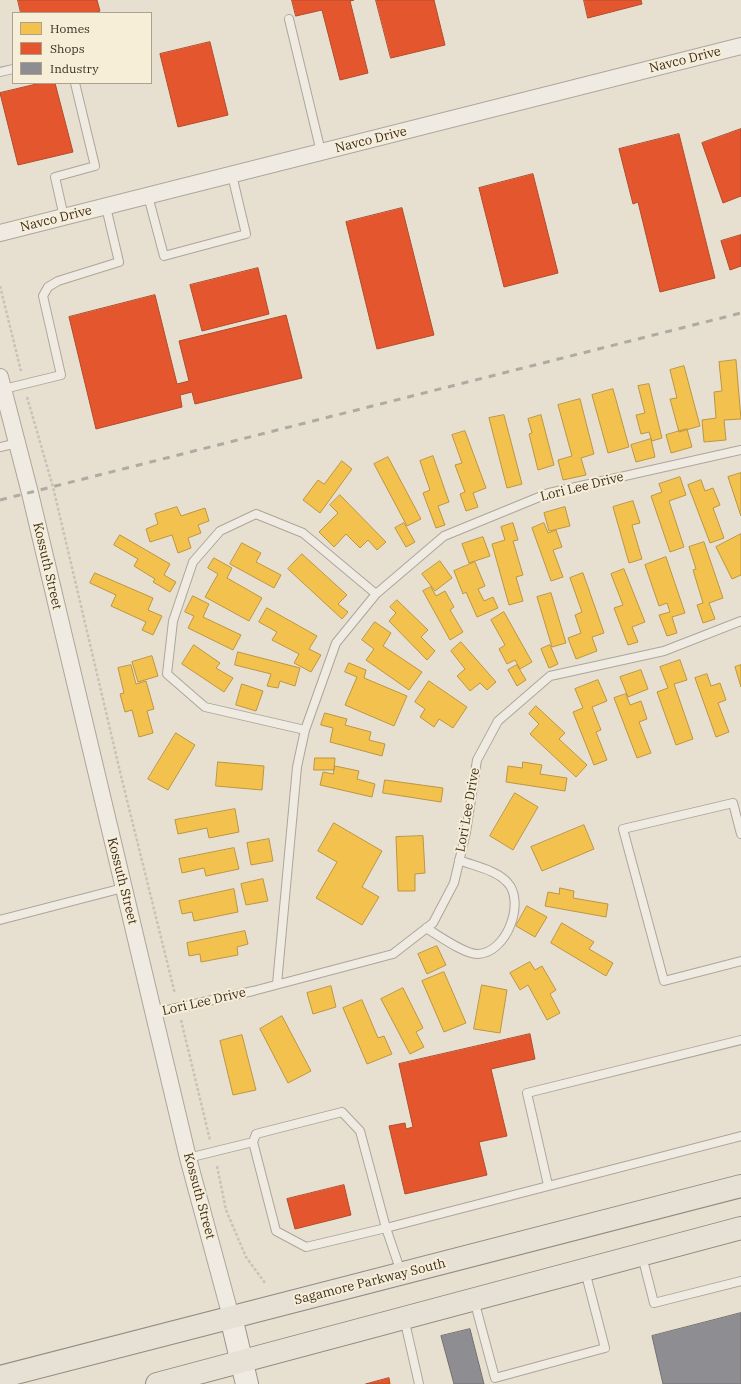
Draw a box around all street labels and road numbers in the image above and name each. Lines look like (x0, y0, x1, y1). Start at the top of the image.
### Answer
street label: Navco Drive (647, 44, 723, 76)
street label: Navco Drive (333, 124, 409, 156)
street label: Navco Drive (18, 203, 94, 235)
street label: Lori Lee Drive (539, 469, 625, 505)
street label: Kossuth Street (29, 521, 65, 611)
street label: Lori Lee Drive (453, 767, 483, 853)
street label: Kossuth Street (104, 836, 140, 926)
street label: Lori Lee Drive (161, 985, 247, 1019)
street label: Kossuth Street (180, 1151, 218, 1241)
street label: Sagamore Parkway South (293, 1256, 447, 1308)

